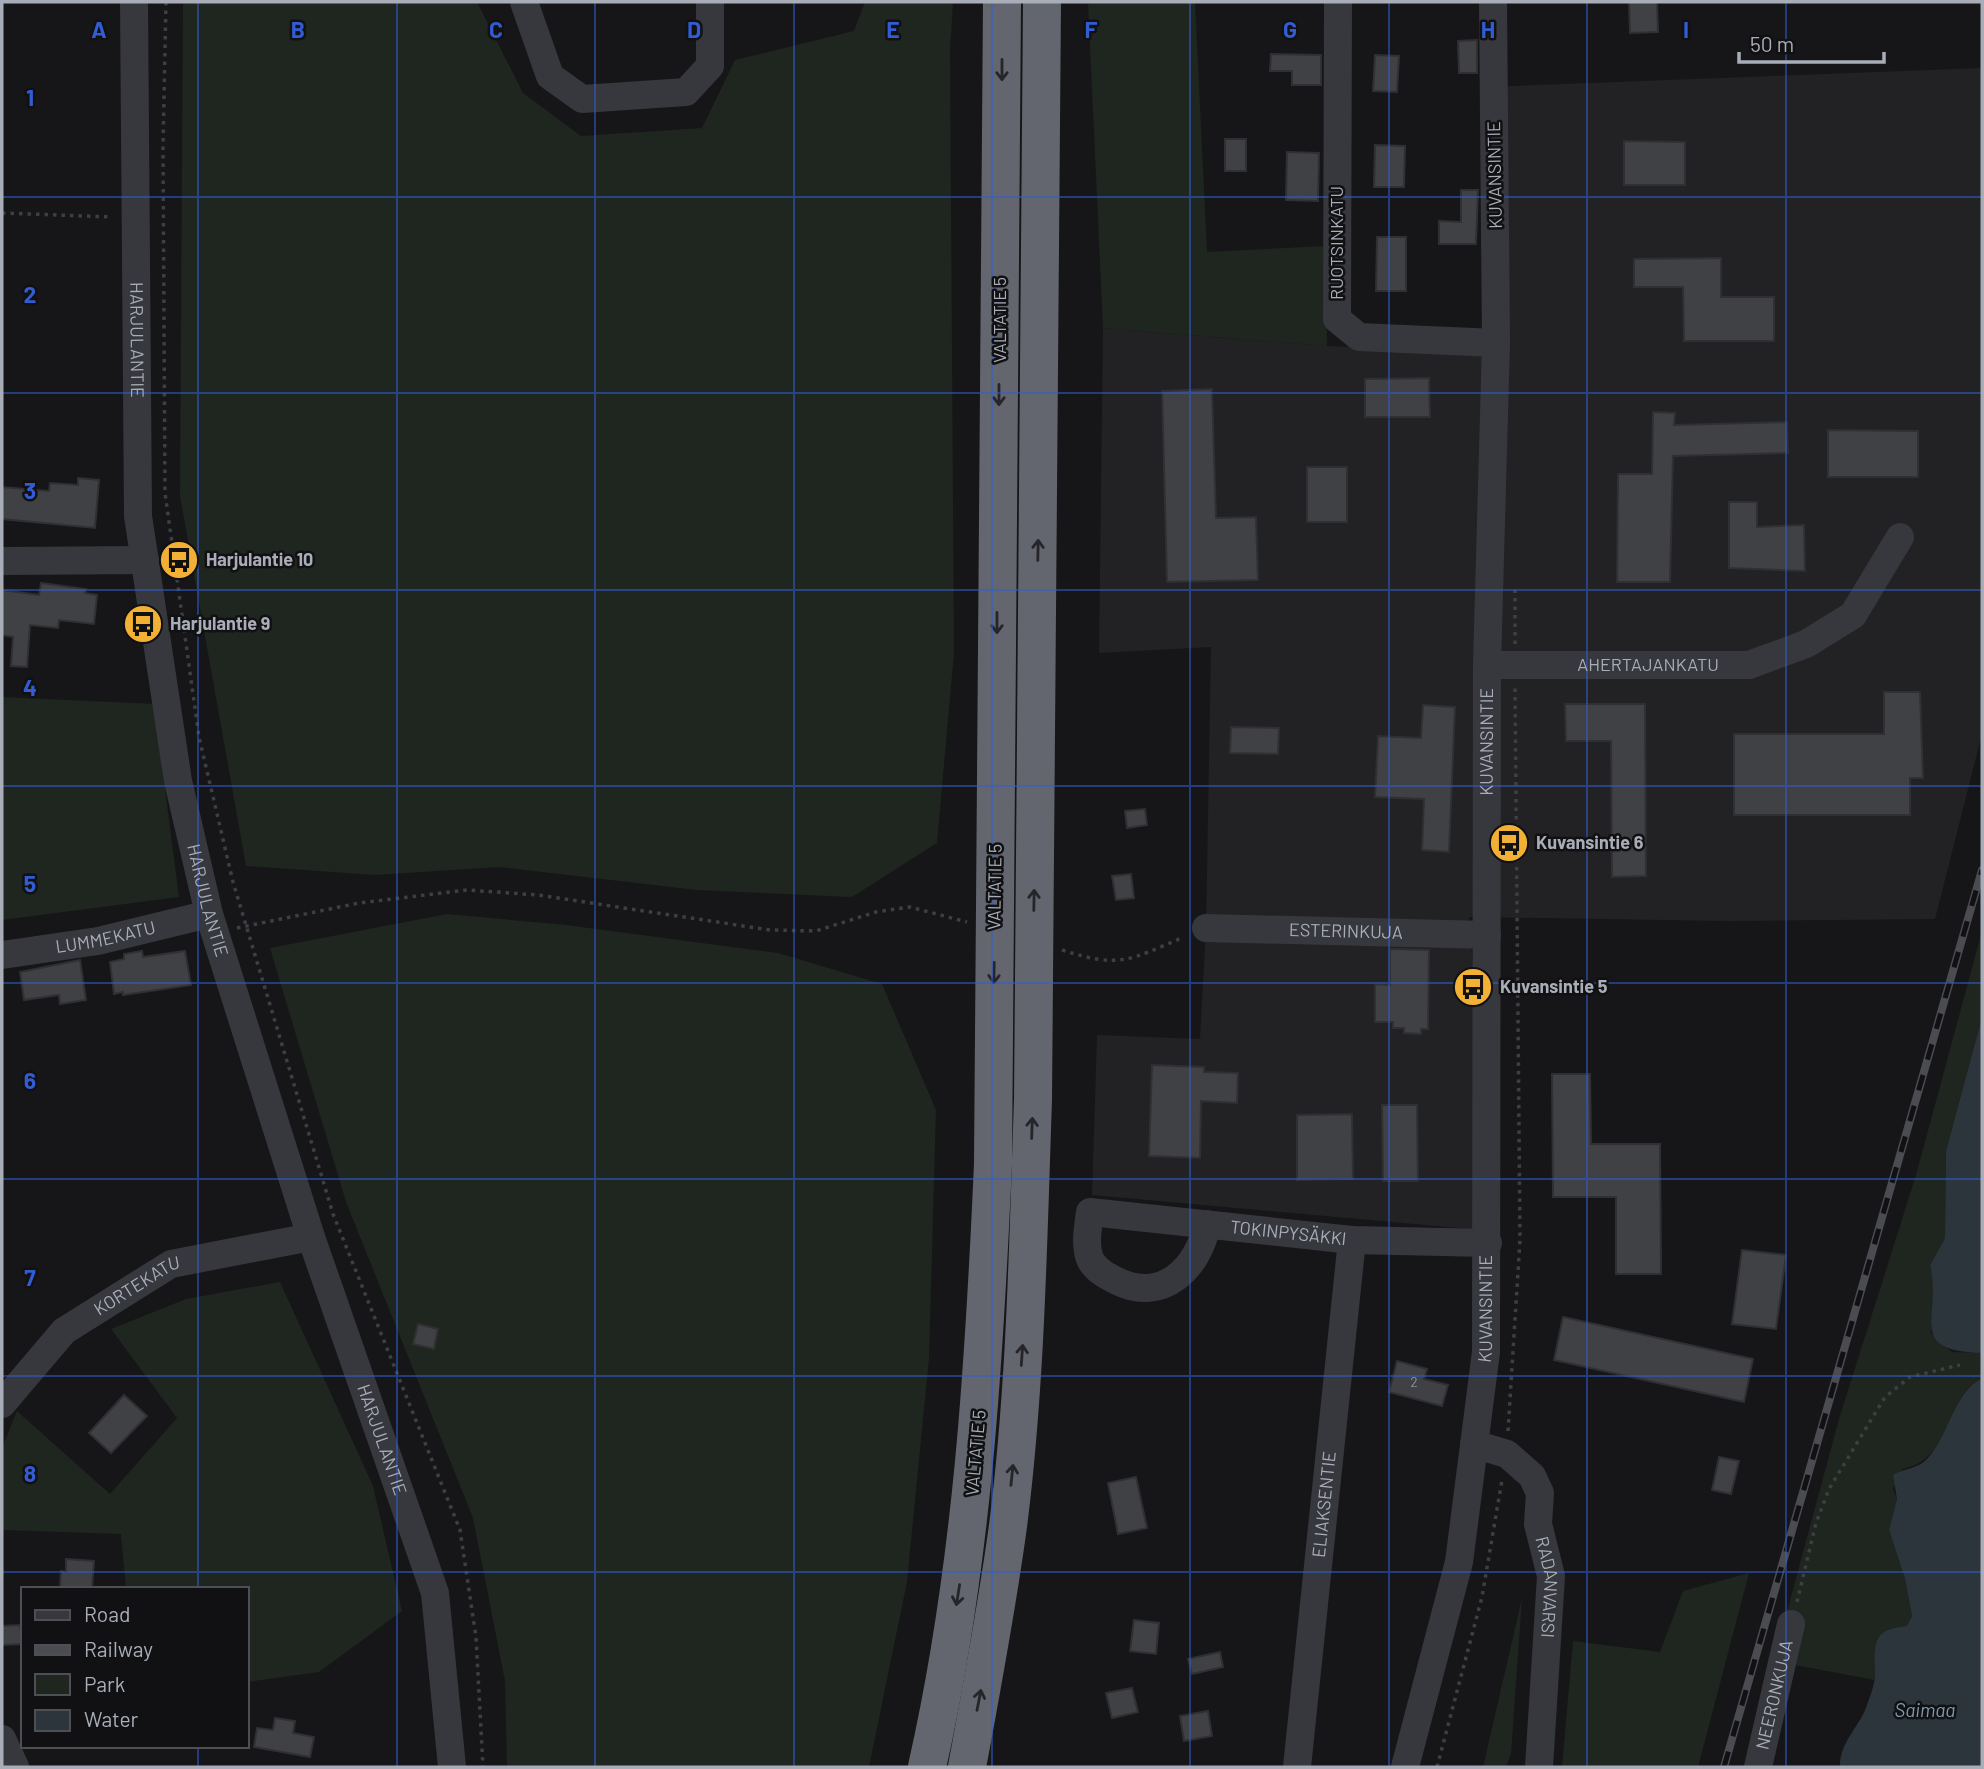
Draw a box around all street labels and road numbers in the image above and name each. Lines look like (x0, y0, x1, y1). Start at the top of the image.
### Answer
street label: KUVANSINTIE (1482, 121, 1506, 229)
street label: RUOTSINKATU (1325, 186, 1347, 300)
street label: VALTATIE 5 (988, 277, 1010, 363)
street label: HARJULANTIE (126, 282, 149, 398)
street label: AHERTAJANKATU (1577, 653, 1719, 675)
street label: KUVANSINTIE (1475, 688, 1497, 796)
street label: HARJULANTIE (183, 842, 234, 959)
street label: VALTATIE 5 (982, 844, 1006, 930)
street label: LUMMEKATU (54, 915, 158, 957)
street label: ESTERINKUJA (1289, 918, 1403, 943)
street label: TOKINPYSÄKKI (1229, 1215, 1348, 1249)
street label: KORTEKATU (89, 1251, 181, 1320)
street label: KUVANSINTIE (1473, 1255, 1496, 1364)
street label: HARJULANTIE (353, 1381, 412, 1498)
street label: VALTATIE 5 (960, 1409, 990, 1497)
street label: ELIAKSENTIE (1307, 1450, 1340, 1559)
street label: RADANVARSI (1531, 1534, 1564, 1639)
street label: NEERONKUJA (1750, 1638, 1797, 1752)

